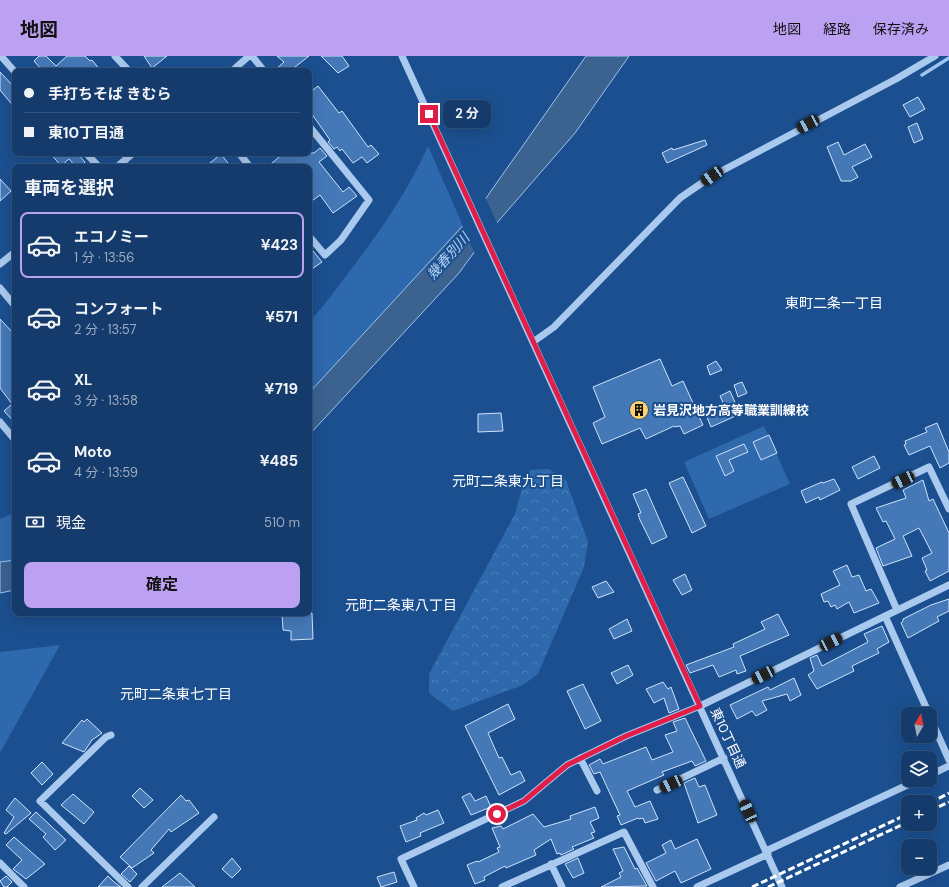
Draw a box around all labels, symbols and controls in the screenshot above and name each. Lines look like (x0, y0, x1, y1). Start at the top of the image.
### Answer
text: 地図 (20, 17, 58, 42)
text: 地図 (773, 20, 801, 38)
text: 経路 (823, 20, 851, 38)
text: 保存済み (873, 20, 929, 38)
text: 手打ちそば きむら (48, 84, 172, 104)
callout: 2 分 (443, 100, 491, 128)
route end (420, 105, 438, 123)
text: 2 分 (455, 105, 479, 122)
car (795, 113, 821, 135)
text: 東10丁目通 (48, 123, 124, 143)
car (699, 164, 725, 188)
text: 車両を選択 (24, 176, 114, 200)
icon: car (26, 227, 62, 263)
text: エコノミー (74, 227, 149, 247)
water label: 幾春別川 (423, 228, 475, 283)
text: ¥423 (261, 235, 298, 255)
text: 1 分 · 13:56 (74, 249, 134, 266)
district label: 東町二条一丁目 (785, 294, 883, 312)
icon: car (26, 299, 62, 335)
text: コンフォート (74, 299, 164, 319)
text: ¥571 (265, 307, 298, 327)
text: 2 分 · 13:57 (74, 321, 136, 338)
text: XL (74, 370, 92, 390)
icon: car (26, 371, 62, 407)
text: ¥719 (265, 379, 298, 399)
text: 3 分 · 13:58 (74, 392, 138, 409)
building icon: 岩見沢地方高等職業訓練校 (628, 399, 650, 421)
place label: 岩見沢地方高等職業訓練校 (653, 402, 809, 419)
text: Moto (74, 442, 112, 462)
icon: car (26, 443, 62, 479)
text: ¥485 (260, 451, 298, 471)
text: 4 分 · 13:59 (74, 464, 138, 481)
car (890, 469, 916, 491)
district label: 元町二条東九丁目 (452, 472, 564, 490)
icon: cash (24, 511, 46, 533)
text: 現金 (56, 513, 86, 533)
text: 510 m (264, 514, 300, 531)
button: 確定 (24, 562, 300, 608)
district label: 元町二条東八丁目 (345, 596, 457, 614)
car (818, 631, 844, 653)
car (750, 664, 776, 686)
district label: 元町二条東七丁目 (120, 685, 232, 703)
street label: 東10丁目通 (707, 705, 749, 771)
north arrow (901, 707, 937, 743)
map controls (901, 707, 937, 875)
button: layers (901, 751, 937, 787)
car (658, 773, 684, 795)
button: + (901, 795, 937, 831)
car (737, 798, 759, 824)
route start (488, 805, 506, 823)
button: − (901, 839, 937, 875)

